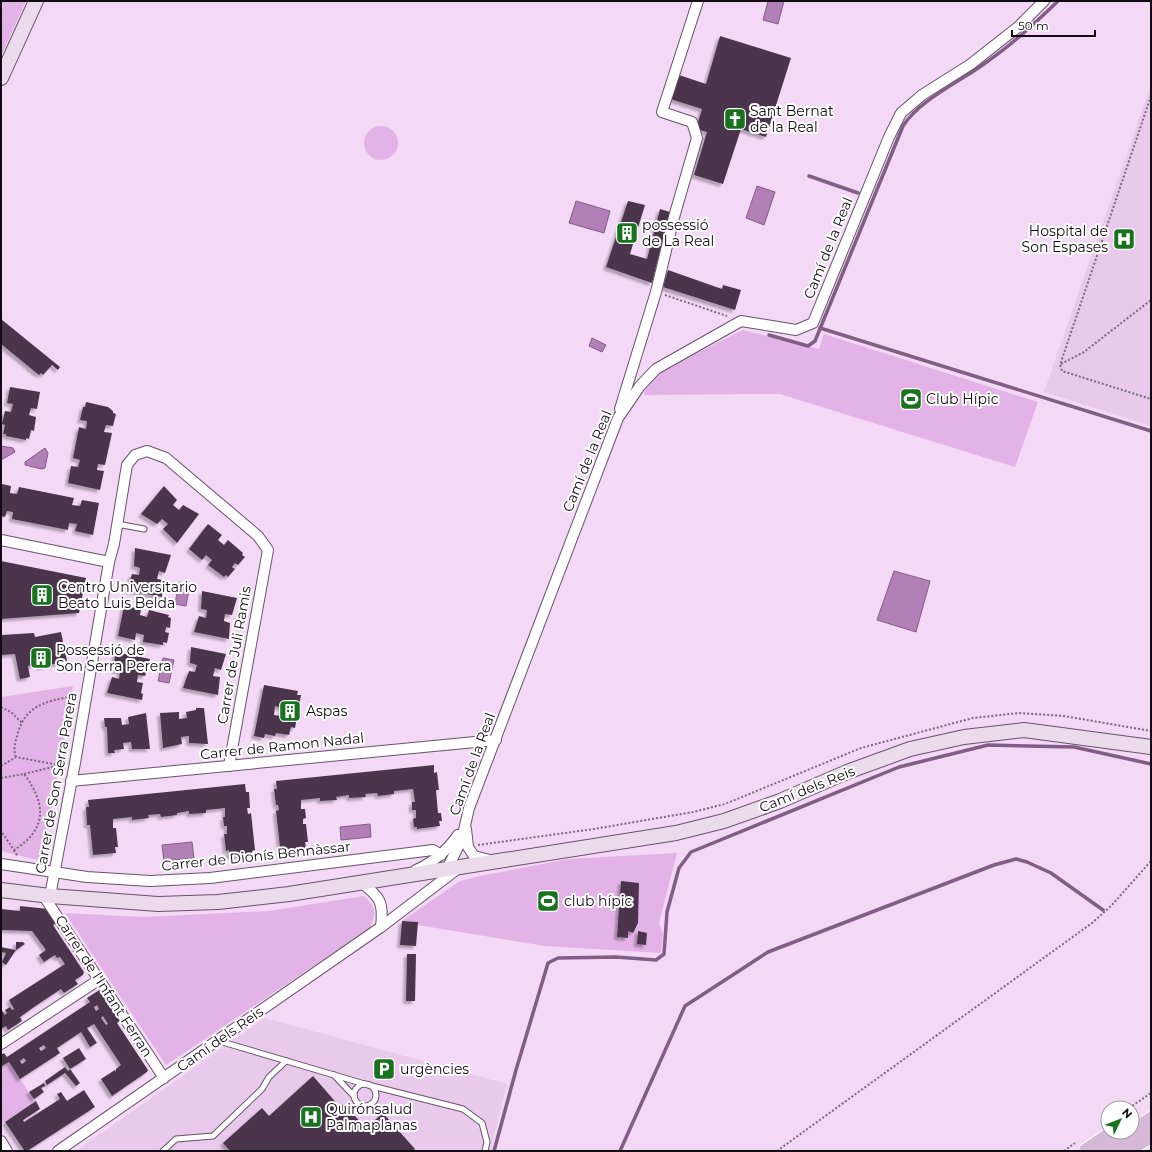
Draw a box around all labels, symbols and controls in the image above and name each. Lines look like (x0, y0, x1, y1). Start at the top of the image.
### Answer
scale bar (1012, 12, 1095, 38)
text: 50 m (1018, 18, 1049, 33)
place label: Sant Bernat de la Real (750, 102, 834, 136)
church icon: Sant Bernat de la Real (722, 106, 748, 132)
street label: Camí de la Real (799, 195, 857, 301)
place label: possessió de La Real (642, 216, 714, 250)
building icon: possessió de La Real (614, 220, 640, 246)
place label: Hospital de Son Espases (1022, 222, 1108, 256)
hospital icon: Hospital de Son Espases (1111, 226, 1137, 252)
sports icon: Club Hípic (898, 386, 924, 412)
place label: Club Hípic (926, 390, 999, 408)
street label: Camí de la Real (558, 408, 616, 514)
place label: Centro Universitario Beato Luis Belda (58, 578, 197, 612)
building icon: Centro Universitario Beato Luis Belda (29, 582, 55, 608)
street label: Carrer de Juli Ramis (213, 584, 255, 725)
place label: Possessió de Son Serra Perera (56, 641, 172, 675)
building icon: Possessió de Son Serra Perera (28, 645, 54, 671)
street label: Carrer de Son Serra Parera (31, 691, 81, 875)
building icon: Aspas (277, 698, 303, 724)
place label: Aspas (306, 702, 348, 720)
street label: Camí de la Real (445, 710, 499, 818)
street label: Carrer de Ramon Nadal (199, 728, 365, 764)
street label: Camí dels Reis (756, 762, 858, 816)
street label: Carrer de Dionís Bennàssar (161, 837, 352, 875)
sports icon: club hípic (535, 888, 561, 914)
place label: club hípic (564, 892, 633, 910)
street label: Carrer de l'Infant Ferran (51, 912, 157, 1060)
street label: Camí dels Reis (173, 1002, 267, 1076)
parking icon: urgències (371, 1056, 397, 1082)
place label: urgències (400, 1060, 469, 1078)
place label: Quirónsalud Palmaplanas (326, 1100, 417, 1134)
north arrow (1100, 1100, 1140, 1140)
hospital icon: Quirónsalud Palmaplanas (298, 1104, 324, 1130)
text: N (1119, 1105, 1135, 1121)

